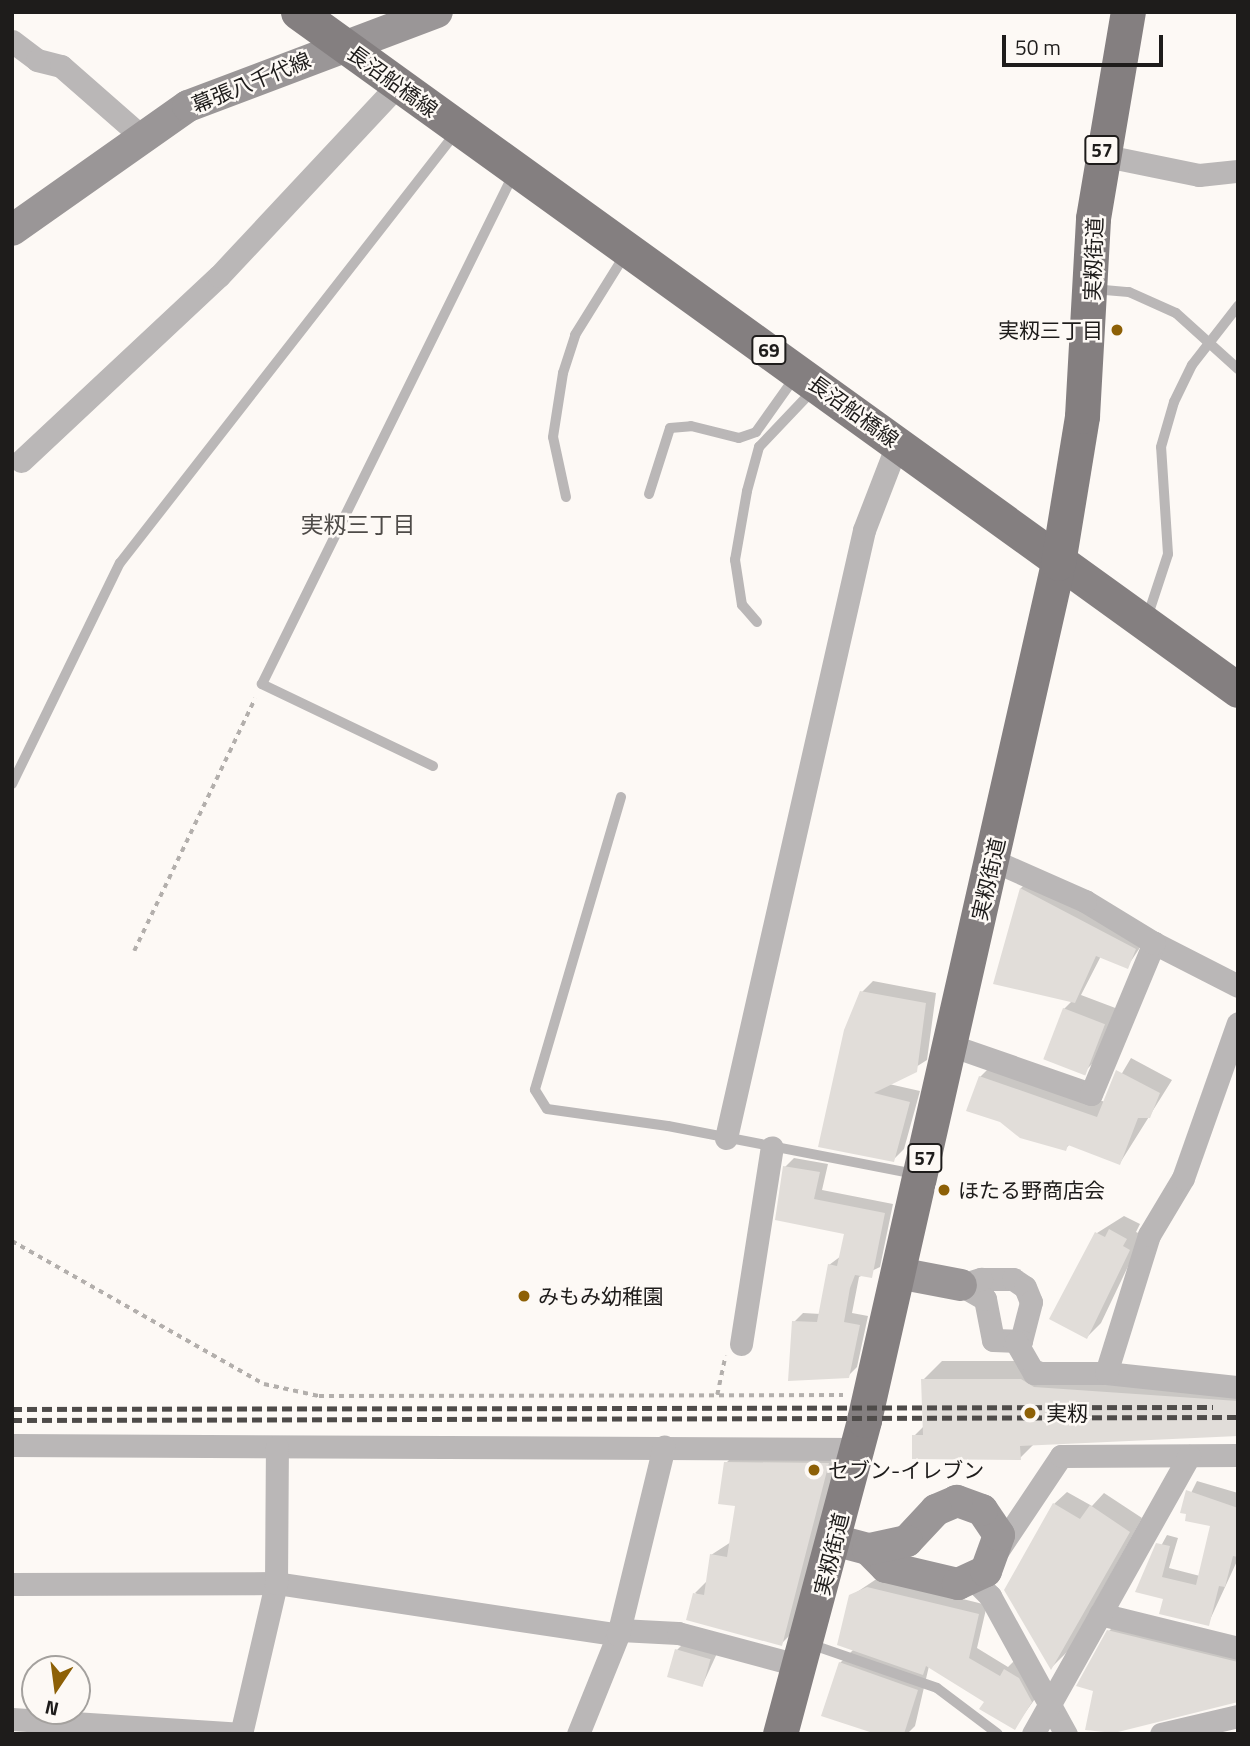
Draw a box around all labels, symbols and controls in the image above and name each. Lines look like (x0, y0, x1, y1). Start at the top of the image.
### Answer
scale bar (1005, 21, 1166, 65)
text: 50 m (1015, 31, 1061, 63)
street label: 長沼船橋線 (343, 40, 443, 122)
street label: 幕張八千代線 (188, 47, 314, 117)
road number: 57 (1083, 134, 1121, 166)
street label: 実籾街道 (1079, 217, 1107, 301)
place label: 実籾三丁目 (998, 317, 1103, 343)
marker: 実籾三丁目 (1109, 322, 1125, 338)
road number: 69 (750, 334, 788, 366)
street label: 長沼船橋線 (804, 370, 904, 452)
district label: 実籾三丁目 (301, 511, 415, 539)
street label: 実籾街道 (966, 835, 1010, 923)
road number: 57 (906, 1142, 944, 1174)
place label: ほたる野商店会 (958, 1177, 1105, 1203)
marker: ほたる野商店会 (936, 1182, 952, 1198)
place label: みもみ幼稚園 (538, 1283, 664, 1309)
marker: みもみ幼稚園 (516, 1288, 532, 1304)
place label: 実籾 (1046, 1400, 1088, 1426)
marker: 実籾 (1020, 1403, 1040, 1423)
place label: セブン-イレブン (828, 1457, 984, 1483)
marker: セブン-イレブン (806, 1462, 822, 1478)
street label: 実籾街道 (809, 1510, 853, 1598)
north arrow (21, 1655, 91, 1725)
text: N (42, 1693, 61, 1725)

